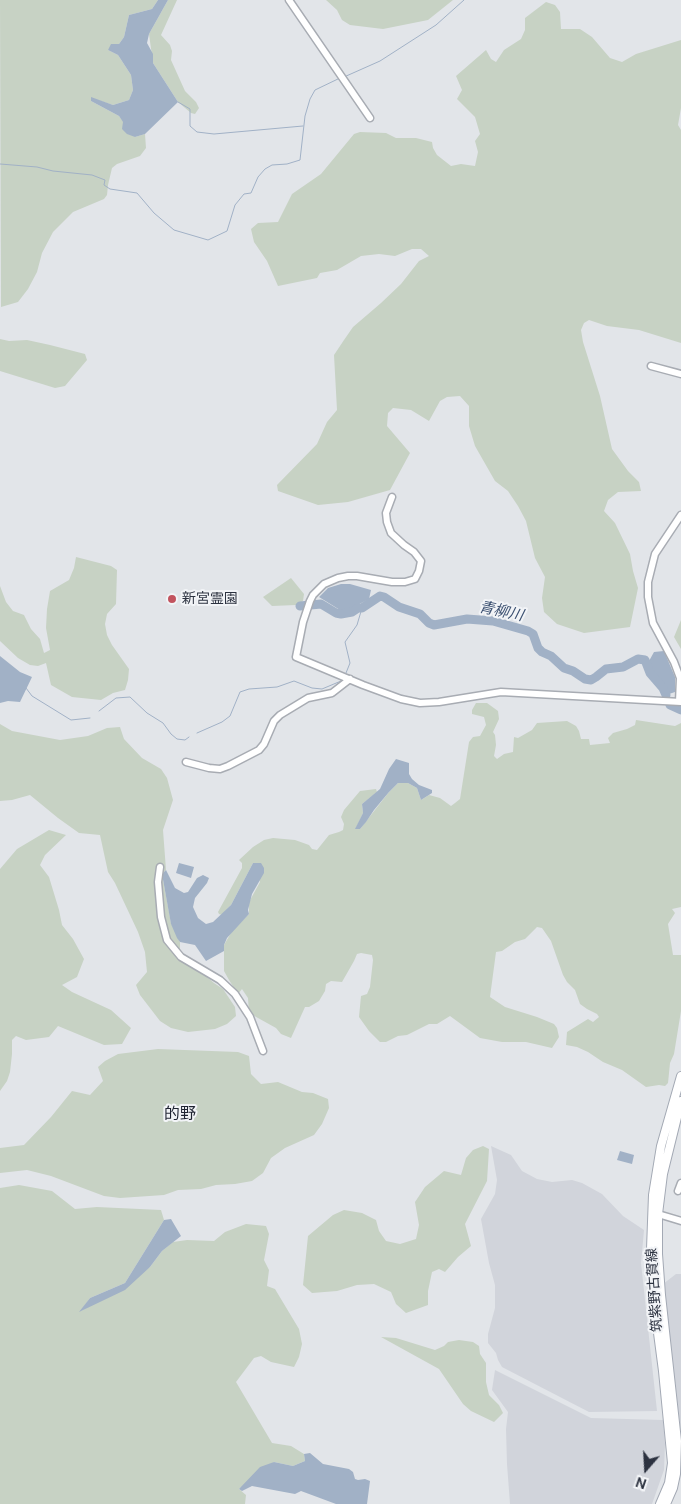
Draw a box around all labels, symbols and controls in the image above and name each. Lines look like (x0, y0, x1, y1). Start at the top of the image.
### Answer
place label: 新宮霊園 (182, 591, 238, 607)
marker: 新宮霊園 (166, 593, 178, 605)
water label: 青柳川 (477, 599, 525, 625)
district label: 的野 (164, 1105, 196, 1125)
street label: 筑紫野古賀線 (644, 1248, 666, 1332)
north arrow (621, 1444, 671, 1494)
text: N (633, 1473, 649, 1493)

